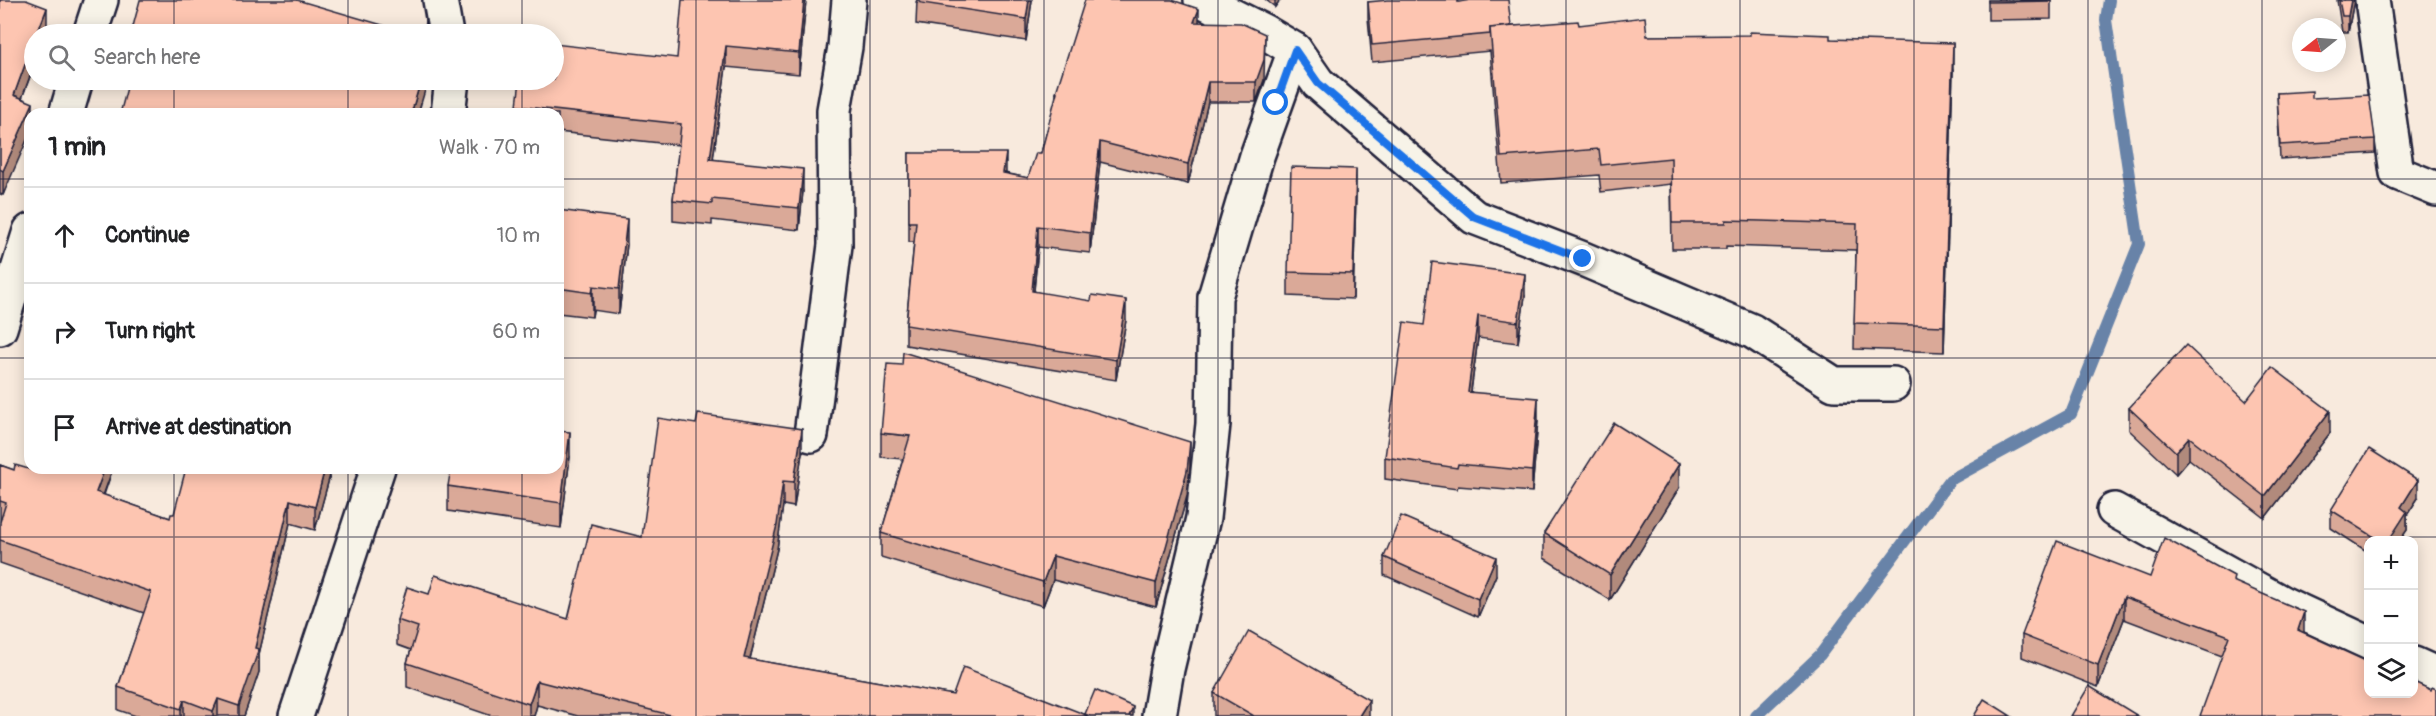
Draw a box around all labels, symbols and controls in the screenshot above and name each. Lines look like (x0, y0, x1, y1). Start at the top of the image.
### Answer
north arrow (2292, 18, 2346, 72)
search box (24, 24, 564, 90)
icon: search (45, 41, 78, 74)
text: Search here (93, 43, 200, 71)
route start (1262, 89, 1288, 115)
text: 1 min (48, 131, 106, 163)
text: Walk · 70 m (439, 135, 540, 160)
icon: ahead (48, 219, 81, 252)
text: Continue (105, 221, 189, 249)
text: 10 m (496, 223, 540, 248)
route end (1569, 245, 1595, 271)
icon: right (48, 315, 81, 348)
text: Turn right (105, 317, 195, 345)
text: 60 m (493, 319, 540, 344)
icon: arrive (48, 411, 81, 444)
text: Arrive at destination (105, 413, 291, 441)
map controls (2364, 536, 2418, 698)
button: + (2364, 536, 2418, 590)
button: − (2364, 590, 2418, 644)
button: layers (2364, 644, 2418, 698)

